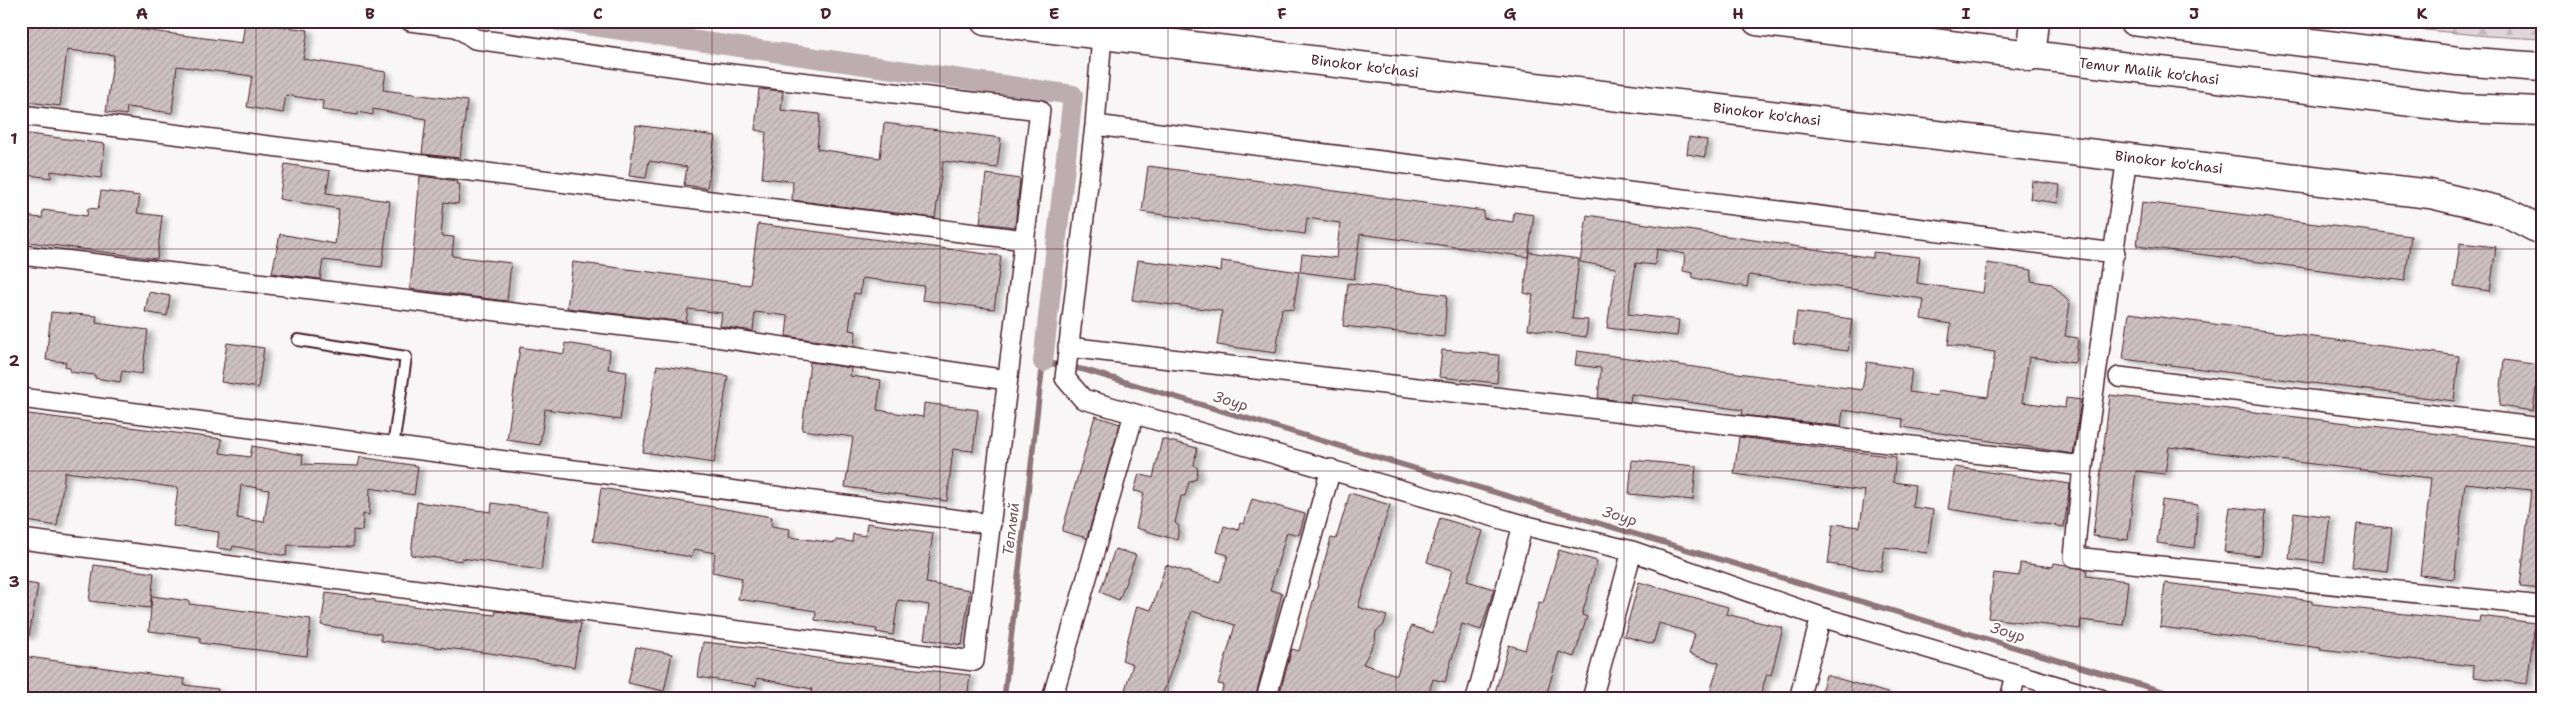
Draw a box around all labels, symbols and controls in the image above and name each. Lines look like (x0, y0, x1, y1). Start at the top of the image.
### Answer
text: A (136, 3, 148, 24)
text: B (365, 3, 375, 24)
text: C (593, 3, 603, 24)
text: D (820, 3, 832, 24)
text: E (1049, 3, 1059, 24)
text: F (1277, 3, 1287, 24)
text: G (1504, 3, 1517, 24)
text: H (1732, 3, 1744, 24)
text: I (1962, 3, 1971, 24)
text: J (2189, 3, 2199, 24)
text: K (2417, 3, 2428, 24)
street label: Binokor ko'chasi (1310, 50, 1420, 82)
street label: Temur Malik ko'chasi (2078, 53, 2220, 89)
street label: Binokor ko'chasi (1712, 98, 1822, 130)
text: 1 (10, 128, 18, 149)
street label: Binokor ko'chasi (2114, 146, 2224, 178)
text: 2 (8, 350, 20, 371)
water label: Зоур (1211, 386, 1251, 416)
water label: Теплый (998, 501, 1024, 557)
water label: Зоур (1600, 501, 1640, 531)
text: 3 (8, 571, 20, 592)
water label: Зоур (1988, 617, 2028, 647)

